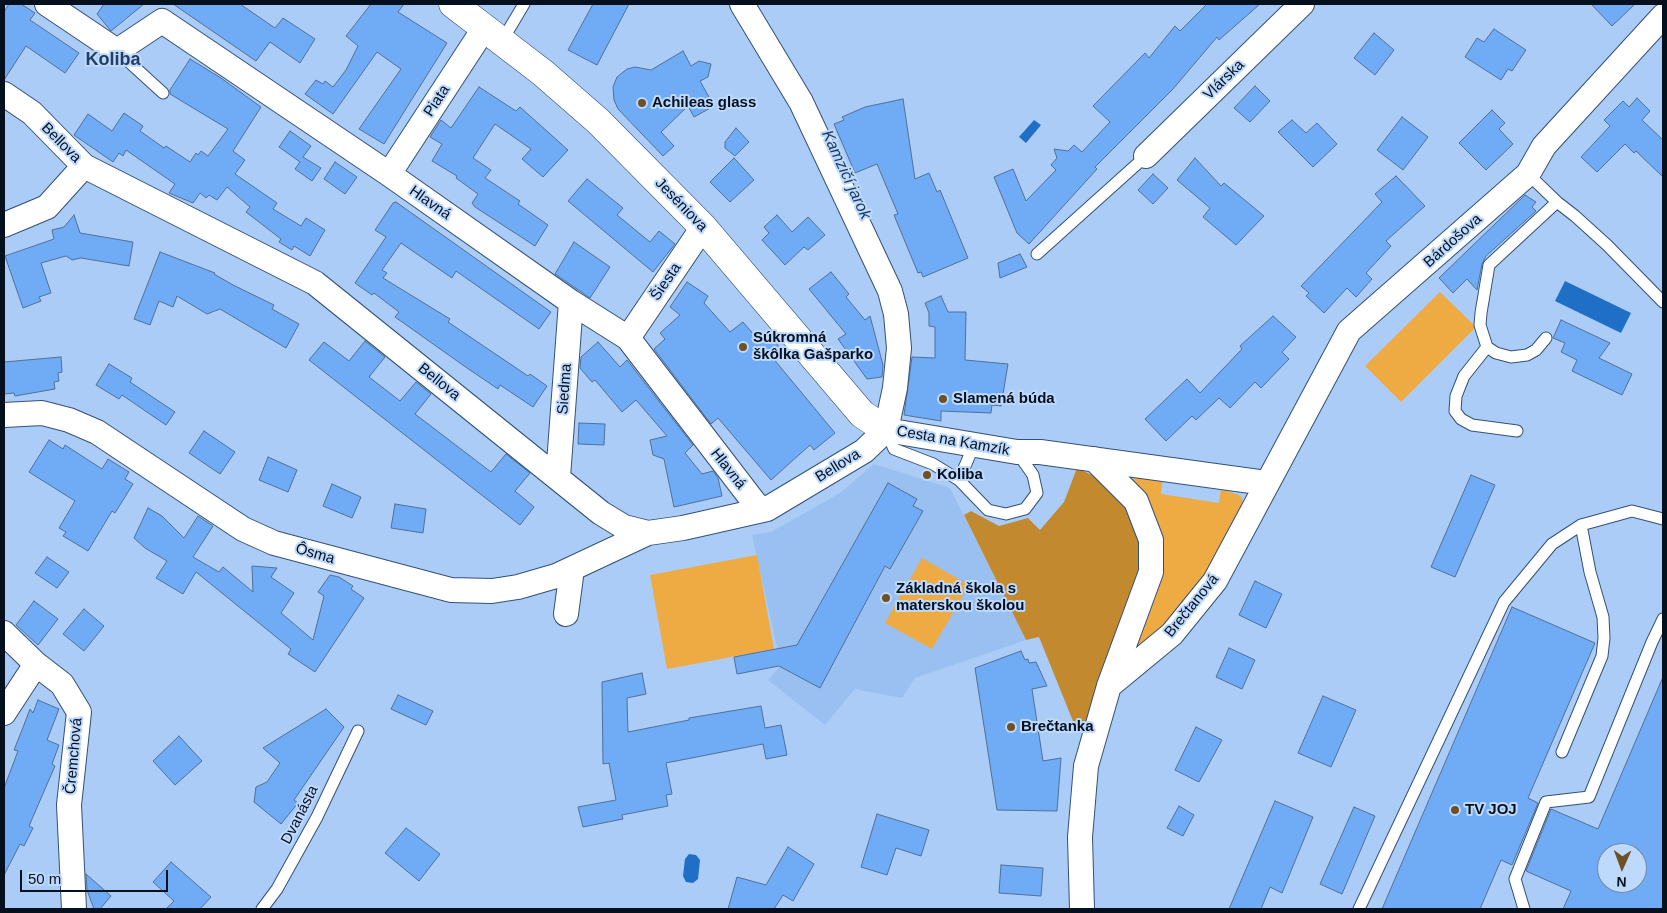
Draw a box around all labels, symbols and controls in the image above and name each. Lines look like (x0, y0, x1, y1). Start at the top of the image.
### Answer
district label: Koliba (85, 49, 141, 71)
street label: Vlárska (1200, 56, 1248, 104)
street label: Piata (420, 82, 454, 120)
place label: Achileas glass (652, 94, 756, 112)
marker: Achileas glass (636, 97, 648, 109)
street label: Bellova (37, 119, 85, 167)
water label: Kamzičí jarok (817, 127, 875, 223)
street label: Jeséniova (651, 174, 711, 236)
street label: Hlavná (406, 182, 454, 224)
street label: Bárdošova (1420, 210, 1486, 272)
street label: Šiesta (647, 260, 685, 304)
place label: Súkromná škôlka Gašparko (753, 329, 873, 364)
marker: Súkromná škôlka Gašparko (737, 341, 749, 353)
street label: Bellova (414, 360, 464, 404)
street label: Siedma (554, 363, 576, 415)
place label: Slamená búda (953, 390, 1055, 408)
marker: Slamená búda (937, 393, 949, 405)
street label: Cesta na Kamzík (895, 422, 1011, 460)
street label: Hlavná (707, 445, 749, 493)
street label: Bellova (812, 445, 864, 487)
place label: Koliba (937, 466, 983, 484)
marker: Koliba (921, 469, 933, 481)
street label: Ôsma (293, 540, 337, 568)
street label: Brečtanová (1161, 571, 1223, 641)
place label: Základná škola s materskou školou (896, 580, 1024, 615)
marker: Základná škola s materskou školou (880, 592, 892, 604)
street label: Čremchová (62, 717, 86, 795)
place label: Brečtanka (1021, 718, 1094, 736)
marker: Brečtanka (1005, 721, 1017, 733)
street label: Dvanásta (278, 783, 322, 847)
place label: TV JOJ (1465, 801, 1517, 819)
marker: TV JOJ (1449, 804, 1461, 816)
north arrow (1597, 843, 1647, 893)
scale bar (22, 860, 170, 892)
text: 50 m (28, 870, 61, 887)
text: N (1616, 874, 1627, 890)

